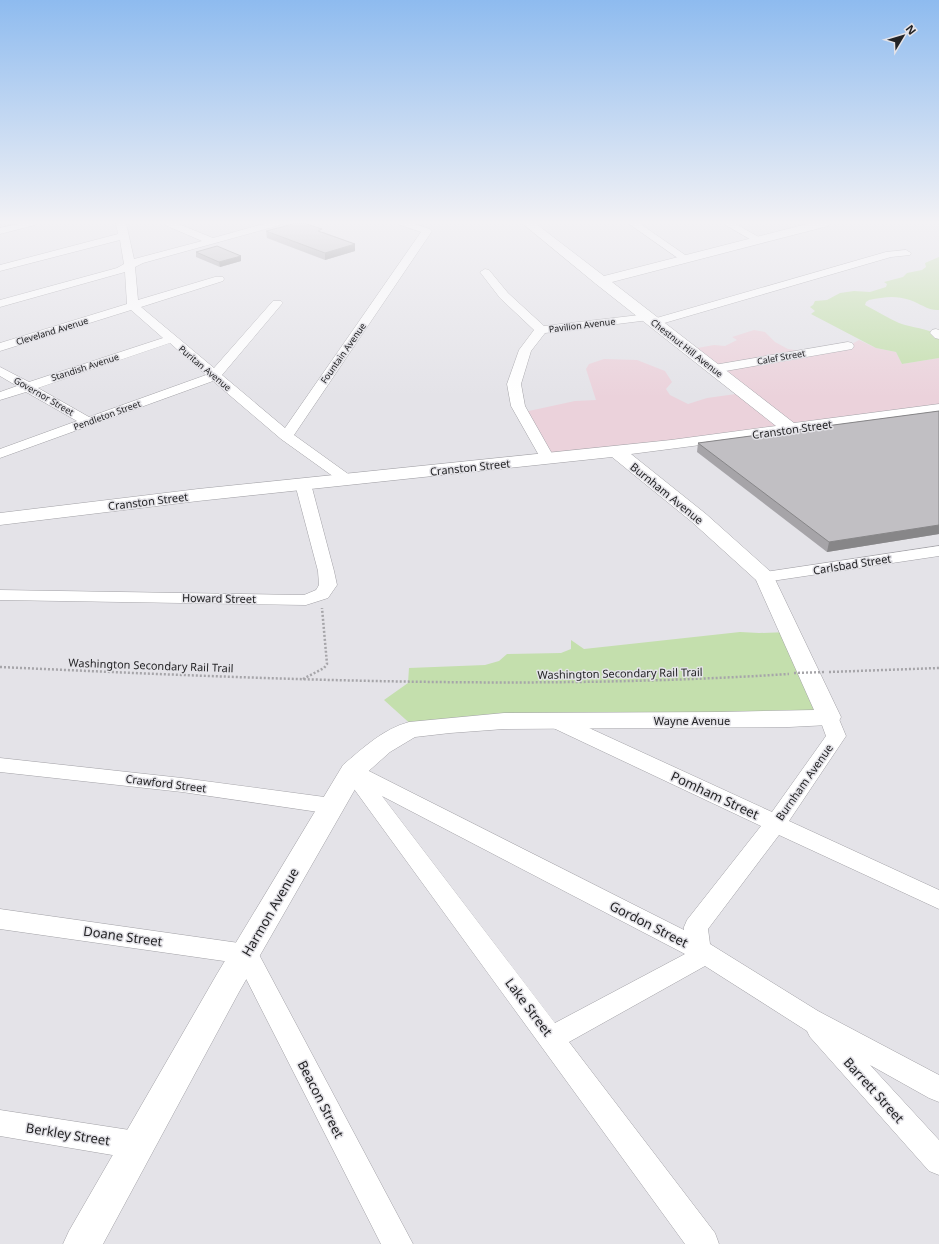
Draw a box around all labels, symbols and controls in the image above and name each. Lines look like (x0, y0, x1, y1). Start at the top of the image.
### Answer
north arrow (883, 16, 923, 56)
text: N (903, 21, 920, 38)
street label: Cleveland Avenue (14, 314, 90, 348)
street label: Pavilion Avenue (548, 314, 616, 336)
street label: Chestnut Hill Avenue (648, 316, 726, 380)
street label: Fountain Avenue (317, 320, 369, 386)
street label: Puritan Avenue (176, 342, 234, 394)
street label: Calef Street (756, 346, 807, 368)
street label: Standish Avenue (49, 350, 121, 384)
street label: Governor Street (12, 374, 77, 419)
street label: Pendleton Street (72, 397, 143, 433)
street label: Cranston Street (751, 416, 833, 442)
street label: Cranston Street (429, 455, 511, 479)
street label: Burnham Avenue (627, 459, 707, 527)
street label: Cranston Street (107, 489, 189, 513)
street label: Carlsbad Street (812, 550, 892, 578)
street label: Howard Street (182, 590, 256, 606)
street label: Washington Secondary Rail Trail (68, 655, 234, 675)
street label: Washington Secondary Rail Trail (537, 664, 703, 682)
street label: Wayne Avenue (654, 713, 730, 728)
street label: Burnham Avenue (772, 741, 836, 823)
street label: Pomham Street (668, 767, 762, 823)
street label: Crawford Street (125, 771, 207, 795)
street label: Harmon Avenue (237, 864, 303, 960)
street label: Gordon Street (607, 896, 692, 952)
street label: Doane Street (82, 922, 164, 950)
street label: Lake Street (501, 974, 557, 1040)
street label: Barrett Street (840, 1053, 909, 1127)
street label: Beacon Street (294, 1057, 348, 1141)
street label: Berkley Street (25, 1118, 112, 1150)

